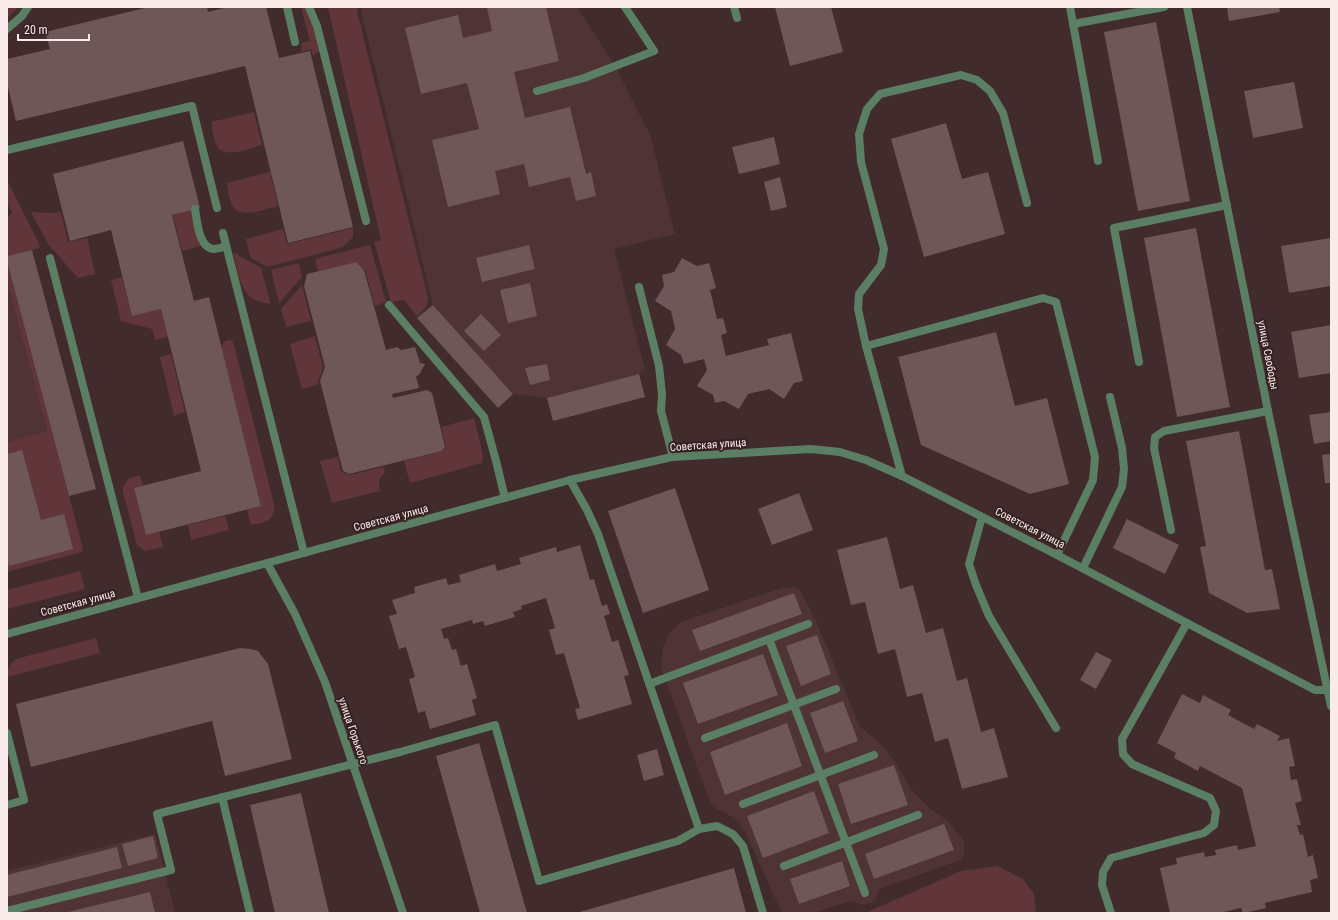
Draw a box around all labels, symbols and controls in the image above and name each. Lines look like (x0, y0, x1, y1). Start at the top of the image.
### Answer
scale bar (18, 16, 89, 42)
text: 20 m (24, 23, 48, 37)
street label: улица Свободы (1255, 319, 1281, 391)
street label: Советская улица (669, 436, 747, 454)
street label: Советская улица (352, 502, 430, 534)
street label: Советская улица (993, 505, 1067, 551)
street label: Советская улица (39, 587, 117, 619)
street label: улица Горького (335, 696, 371, 767)

